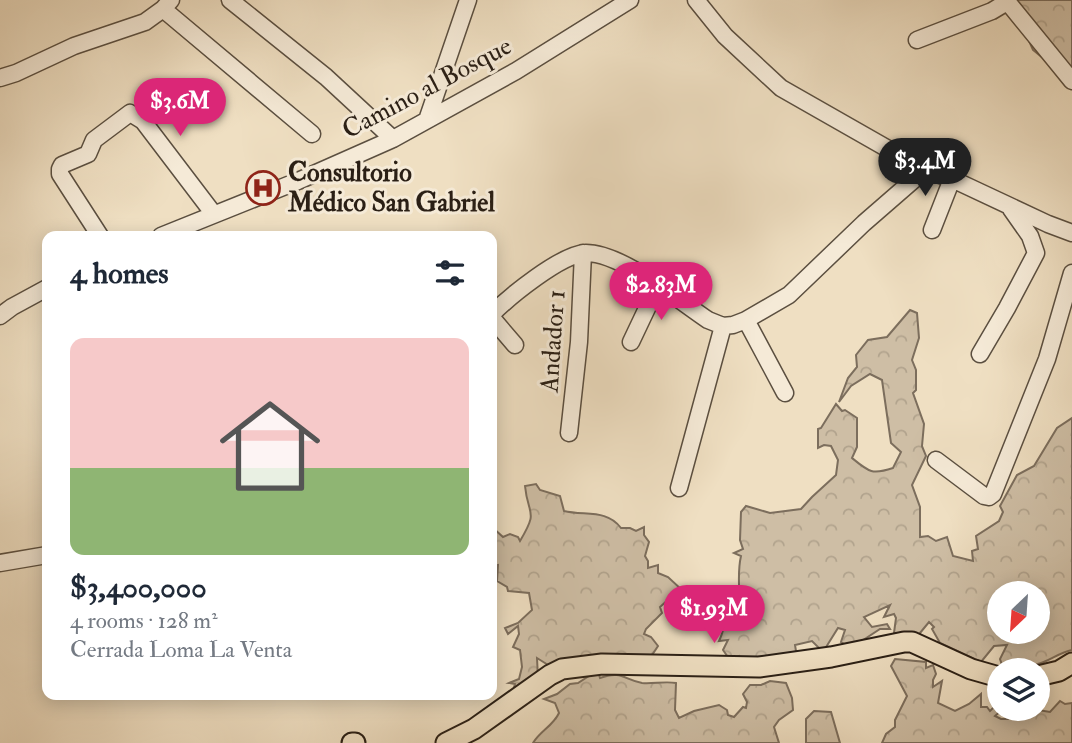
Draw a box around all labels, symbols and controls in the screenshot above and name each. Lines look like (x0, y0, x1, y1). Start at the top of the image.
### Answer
street label: Camino al Bosque (337, 30, 517, 146)
pin: $3.6M (131, 78, 229, 138)
text: $3.6M (150, 86, 210, 115)
pin: $3.4M (876, 138, 974, 198)
text: $3.4M (894, 146, 956, 175)
place label: Consultorio Médico San Gabriel (287, 157, 495, 219)
hospital icon: Consultorio Médico San Gabriel (244, 169, 282, 207)
icon: filters (431, 254, 469, 292)
text: 4 homes (70, 255, 169, 292)
pin: $2.83M (604, 262, 718, 322)
text: $2.83M (625, 270, 697, 299)
street label: Andador 1 (533, 288, 573, 395)
icon: home (207, 383, 333, 509)
text: $3,400,000 (70, 569, 207, 606)
north arrow (987, 581, 1050, 644)
map controls (987, 581, 1050, 721)
pin: $1.93M (657, 586, 771, 645)
text: $1.93M (680, 593, 748, 622)
text: 4 rooms · 128 m² (70, 606, 218, 635)
text: Cerrada Loma La Venta (70, 635, 292, 664)
button: layers (987, 658, 1050, 721)

